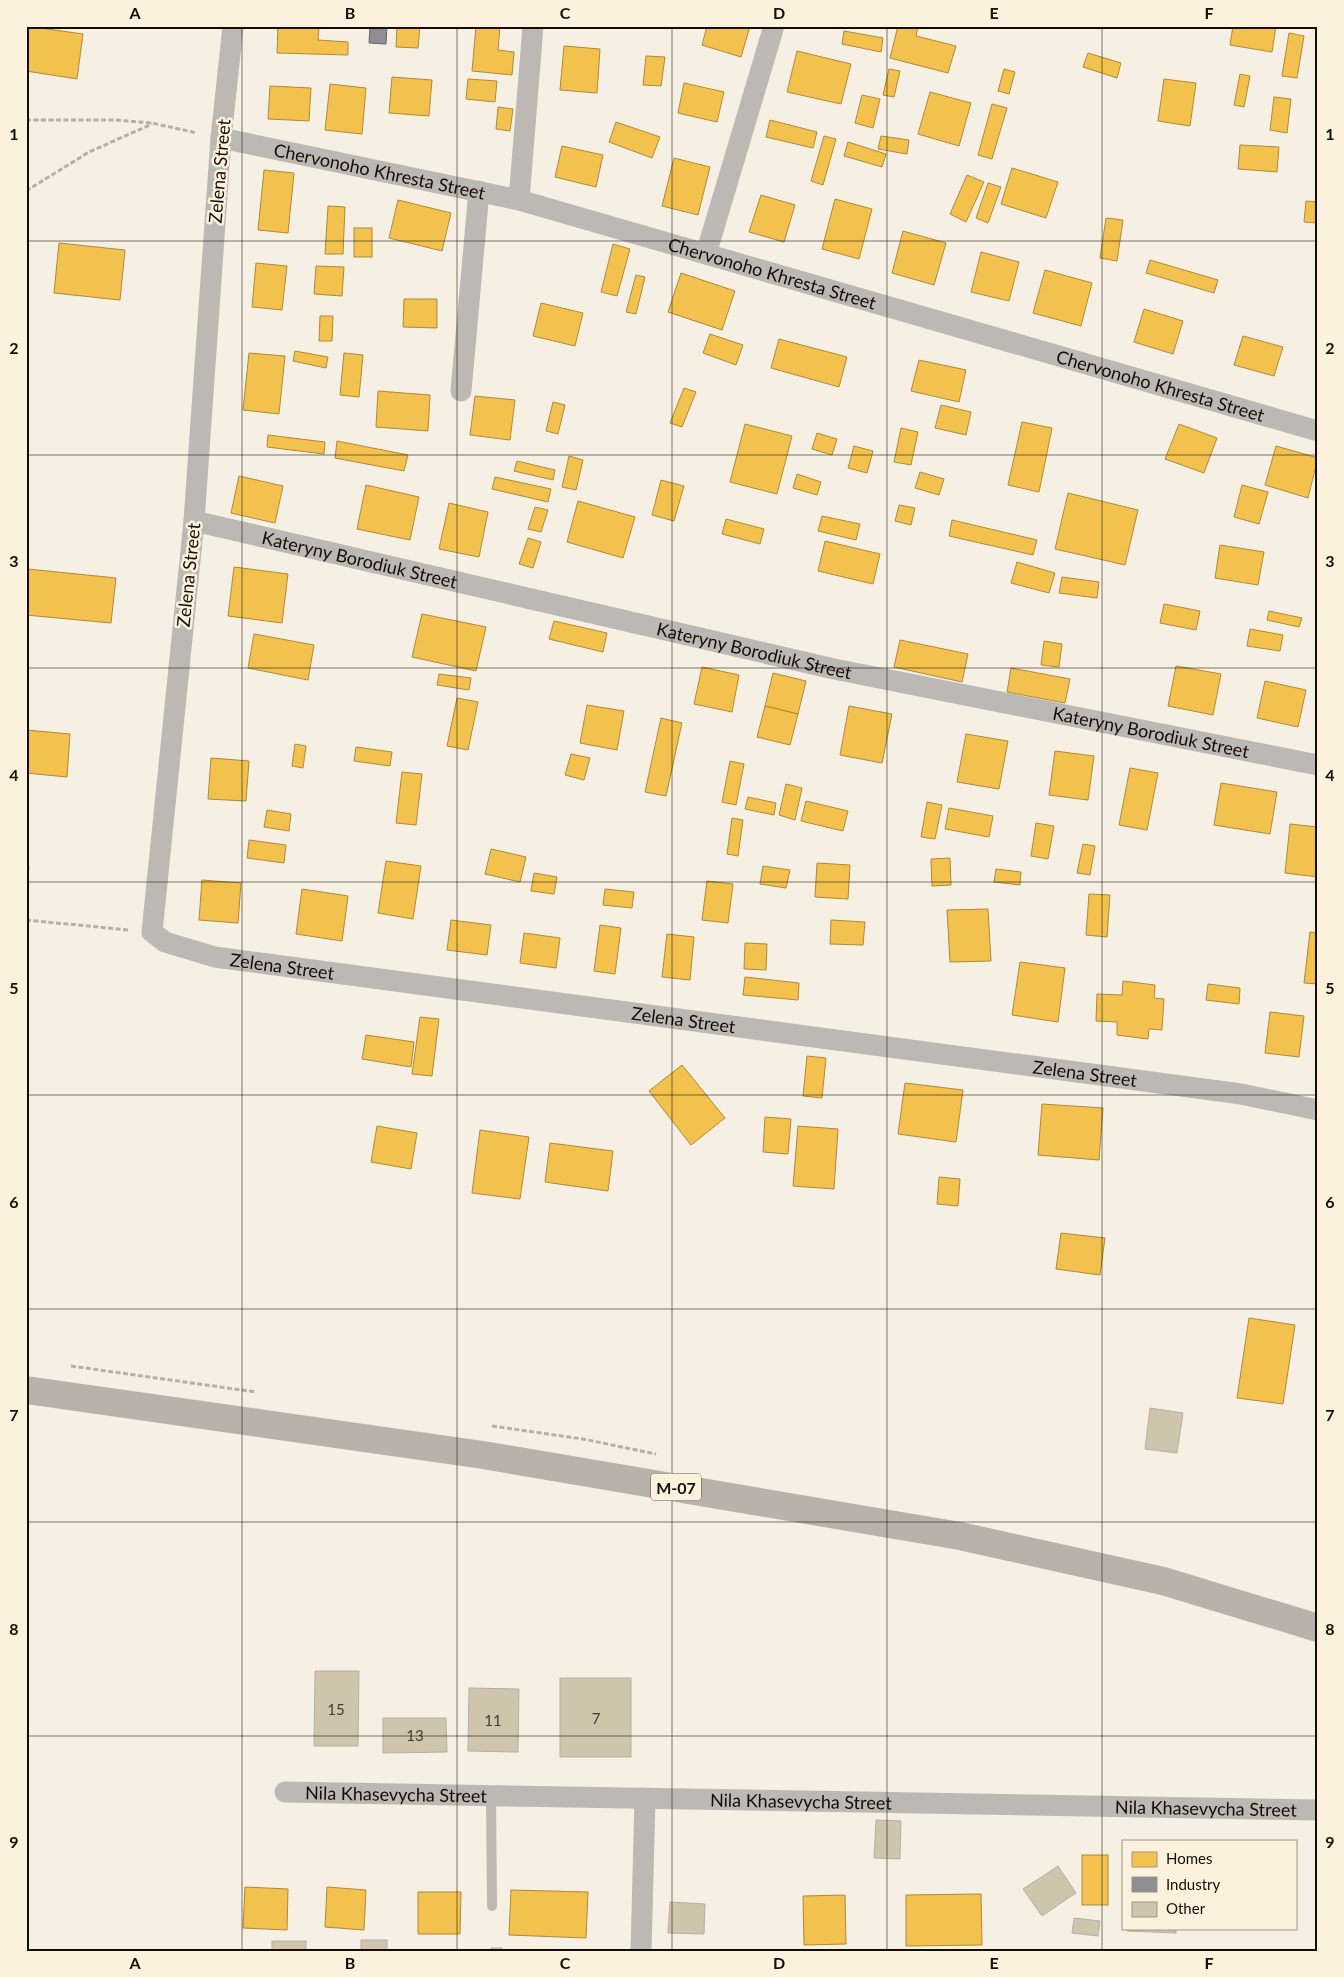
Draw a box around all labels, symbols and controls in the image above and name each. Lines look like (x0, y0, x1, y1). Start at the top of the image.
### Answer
text: A (128, 3, 141, 22)
text: B (345, 3, 355, 22)
text: C (560, 3, 571, 22)
text: D (773, 3, 785, 22)
text: E (989, 3, 999, 22)
text: F (1204, 3, 1214, 22)
street label: Zelena Street (203, 117, 235, 224)
text: 1 (9, 124, 19, 143)
text: 1 (1325, 124, 1335, 143)
street label: Chervonoho Khresta Street (272, 138, 488, 204)
street label: Chervonoho Khresta Street (666, 233, 879, 314)
text: 2 (9, 338, 19, 357)
text: 2 (1325, 338, 1335, 357)
street label: Chervonoho Khresta Street (1054, 345, 1267, 426)
street label: Zelena Street (172, 521, 204, 628)
street label: Kateryny Borodiuk Street (260, 526, 460, 593)
text: 3 (9, 551, 19, 570)
text: 3 (1325, 551, 1335, 570)
street label: Kateryny Borodiuk Street (655, 617, 854, 683)
street label: Kateryny Borodiuk Street (1051, 702, 1252, 762)
text: 4 (9, 765, 19, 784)
text: 4 (1325, 765, 1335, 784)
street label: Zelena Street (229, 948, 336, 984)
text: 5 (9, 978, 19, 997)
text: 5 (1325, 978, 1335, 997)
street label: Zelena Street (630, 1002, 737, 1037)
street label: Zelena Street (1032, 1055, 1139, 1091)
text: 6 (9, 1192, 19, 1211)
text: 6 (1325, 1192, 1335, 1211)
text: 7 (9, 1405, 19, 1424)
text: 7 (1325, 1405, 1335, 1424)
road number: М-07 (651, 1474, 701, 1500)
text: 8 (9, 1619, 19, 1638)
text: 8 (1325, 1619, 1335, 1638)
house number: 15 (327, 1700, 345, 1718)
house number: 7 (592, 1709, 601, 1727)
house number: 11 (484, 1711, 502, 1729)
house number: 13 (406, 1726, 424, 1744)
street label: Nila Khasevycha Street (305, 1781, 488, 1807)
street label: Nila Khasevycha Street (710, 1788, 893, 1814)
street label: Nila Khasevycha Street (1115, 1795, 1297, 1821)
text: 9 (9, 1832, 19, 1851)
text: 9 (1325, 1832, 1335, 1851)
legend (1122, 1840, 1296, 1930)
text: Homes (1166, 1849, 1212, 1867)
text: Industry (1166, 1875, 1221, 1893)
text: Other (1166, 1899, 1206, 1917)
text: A (128, 1953, 141, 1972)
text: B (345, 1953, 355, 1972)
text: C (560, 1953, 571, 1972)
text: D (773, 1953, 785, 1972)
text: E (989, 1953, 999, 1972)
text: F (1204, 1953, 1214, 1972)

